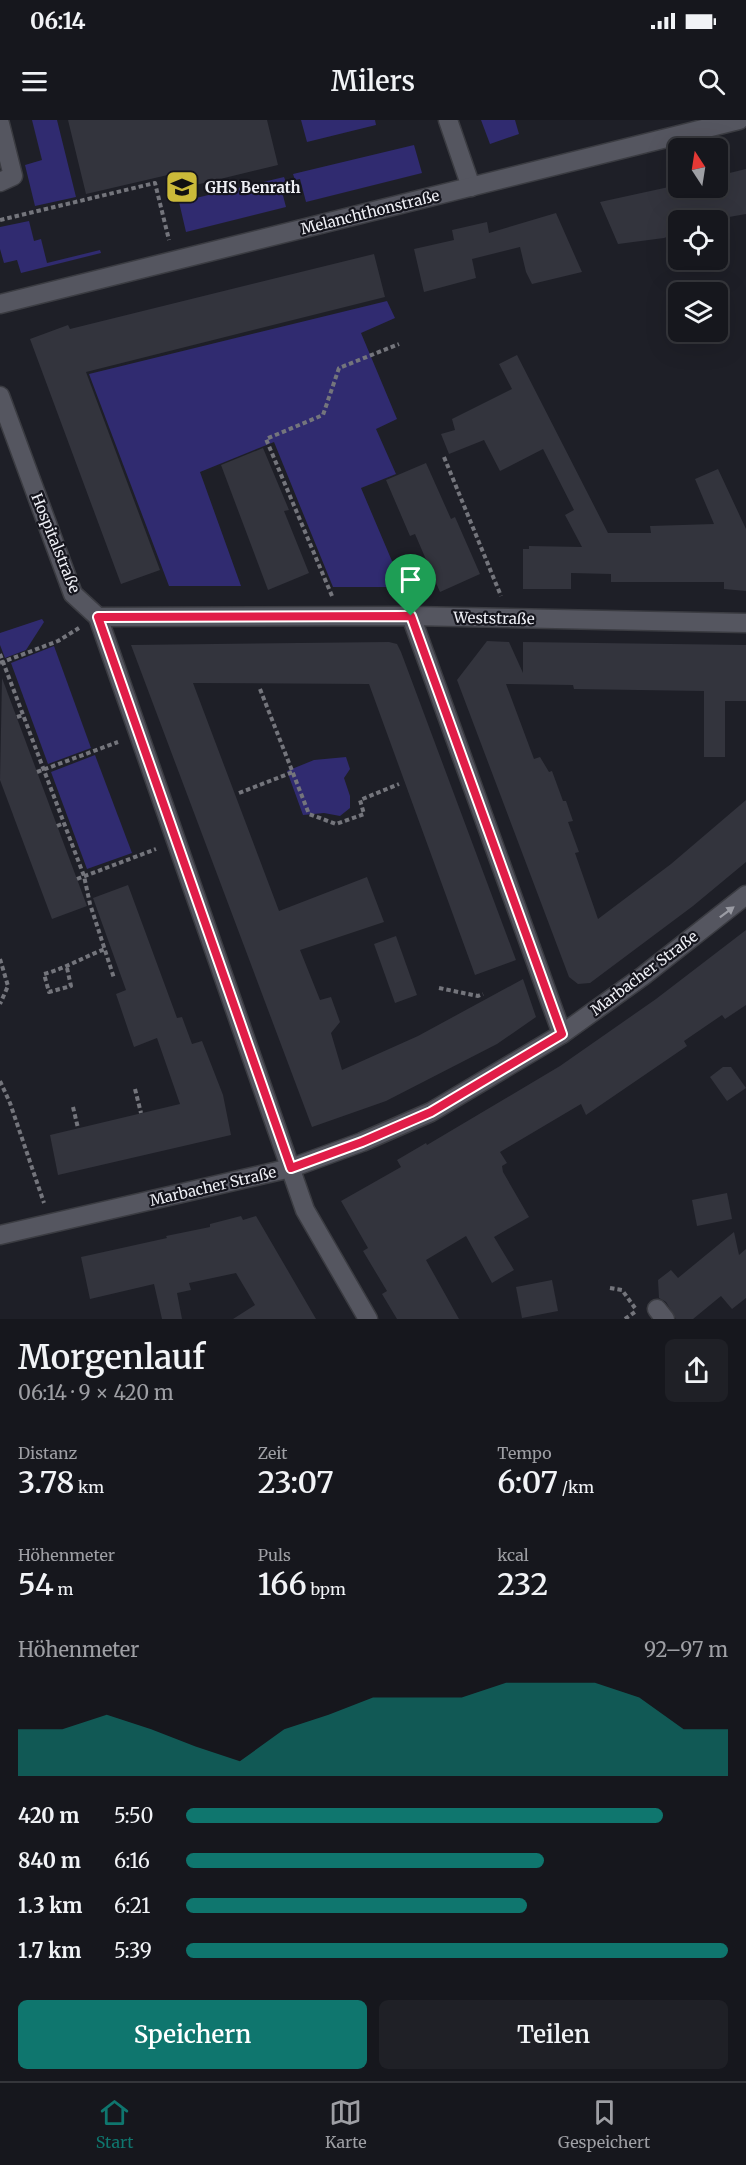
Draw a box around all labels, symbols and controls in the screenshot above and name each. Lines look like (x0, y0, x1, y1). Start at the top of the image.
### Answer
text: 06:14 (30, 7, 85, 35)
text: Milers (331, 64, 415, 98)
icon: menu (18, 65, 51, 98)
icon: search (695, 65, 728, 98)
north arrow (668, 138, 728, 198)
map controls (668, 138, 728, 342)
school or university icon: GHS Benrath (164, 169, 200, 205)
place label: GHS Benrath (205, 178, 301, 197)
street label: Melanchthonstraße (299, 186, 441, 238)
button: locate (668, 210, 728, 270)
button: layers (668, 282, 728, 342)
street label: Hospitalstraße (27, 490, 85, 596)
pin (385, 554, 436, 616)
icon: arrive (394, 563, 427, 596)
street label: Weststraße (452, 608, 535, 628)
one-way arrow (719, 906, 734, 918)
street label: Marbacher Straße (587, 926, 701, 1019)
street label: Marbacher Straße (148, 1162, 278, 1210)
text: Morgenlauf (18, 1337, 205, 1378)
button: share (665, 1339, 728, 1402)
text: 06:14 · 9 × 420 m (18, 1380, 174, 1405)
text: Distanz (18, 1443, 77, 1463)
text: Zeit (258, 1443, 288, 1463)
text: Tempo (497, 1443, 551, 1463)
text: 3.78 (18, 1463, 74, 1501)
text: 23:07 (258, 1463, 334, 1501)
text: 6:07 (497, 1463, 558, 1501)
text: km (74, 1477, 104, 1497)
text: /km (558, 1477, 594, 1497)
text: Höhenmeter (18, 1545, 115, 1565)
text: Puls (258, 1545, 291, 1565)
text: kcal (497, 1545, 529, 1565)
text: 54 (18, 1565, 54, 1603)
text: 166 (258, 1565, 307, 1603)
text: 232 (497, 1565, 548, 1603)
text: m (54, 1579, 73, 1599)
text: bpm (307, 1579, 346, 1599)
text: Höhenmeter (18, 1637, 139, 1662)
text: 92–97 m (644, 1637, 728, 1662)
text: 420 m (18, 1803, 79, 1828)
text: 5:50 (114, 1803, 153, 1828)
text: 840 m (18, 1848, 81, 1873)
text: 6:16 (114, 1848, 150, 1873)
text: 1.3 km (18, 1893, 82, 1918)
text: 6:21 (114, 1893, 150, 1918)
text: 1.7 km (18, 1938, 81, 1963)
text: 5:39 (114, 1938, 152, 1963)
button: Speichern (18, 2000, 367, 2069)
button: Teilen (379, 2000, 728, 2069)
tab: Start (96, 2096, 134, 2152)
tab: Karte (325, 2096, 367, 2152)
tab: Gespeichert (558, 2096, 650, 2152)

